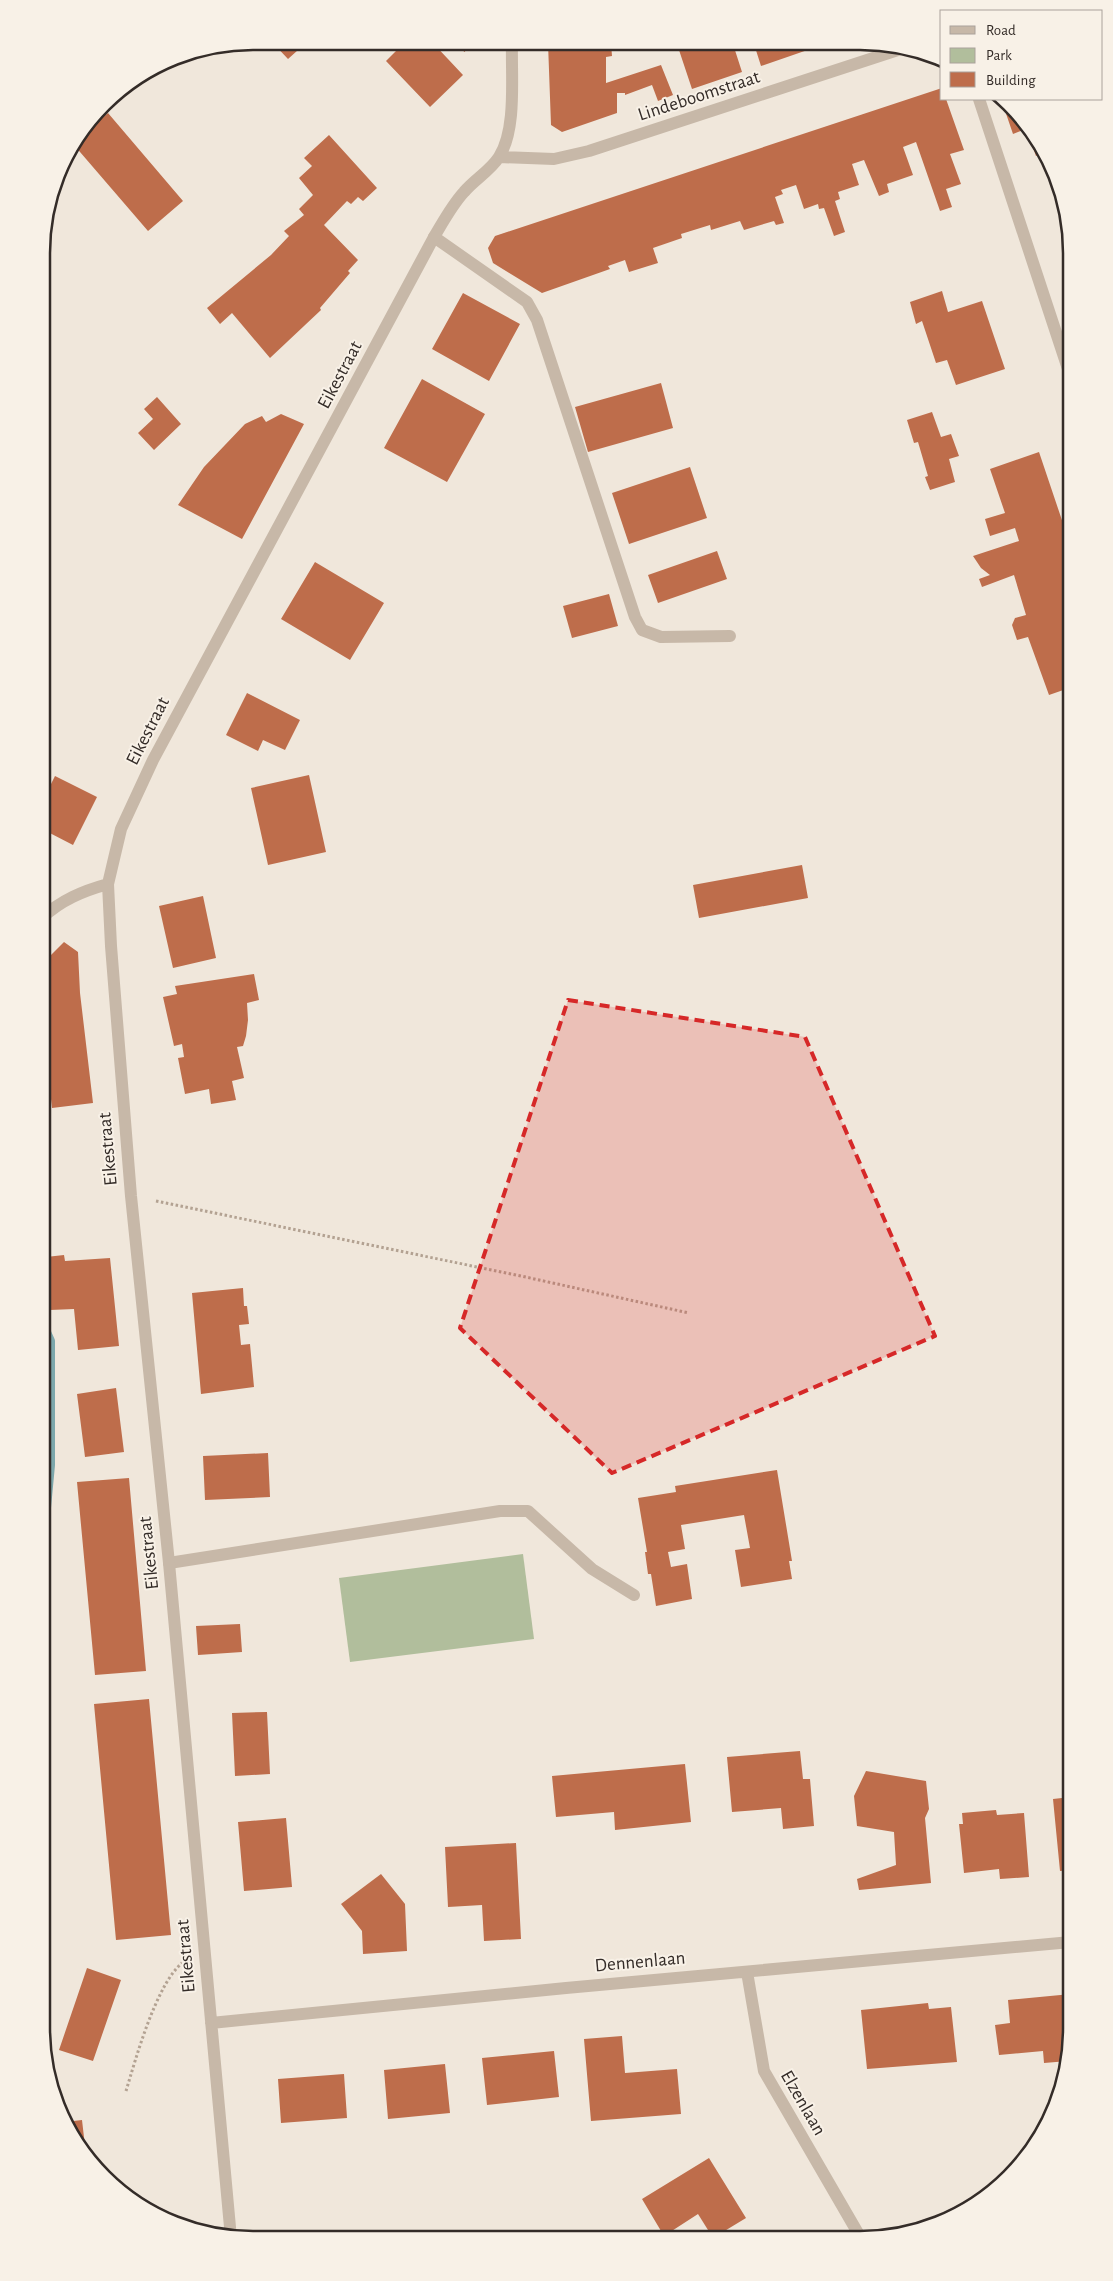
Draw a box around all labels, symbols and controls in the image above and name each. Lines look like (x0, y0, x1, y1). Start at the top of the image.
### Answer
legend (940, 10, 1103, 100)
text: Road (986, 23, 1016, 38)
text: Park (986, 48, 1012, 63)
street label: Lindeboomstraat (636, 67, 762, 125)
text: Building (986, 73, 1036, 88)
street label: Eikestraat (314, 338, 366, 412)
street label: Eikestraat (123, 694, 173, 768)
street label: Eikestraat (95, 1112, 121, 1186)
street label: Eikestraat (136, 1515, 162, 1591)
street label: Eikestraat (173, 1919, 199, 1993)
street label: Dennenlaan (594, 1949, 686, 1975)
street label: Elzenlaan (777, 2067, 829, 2139)

